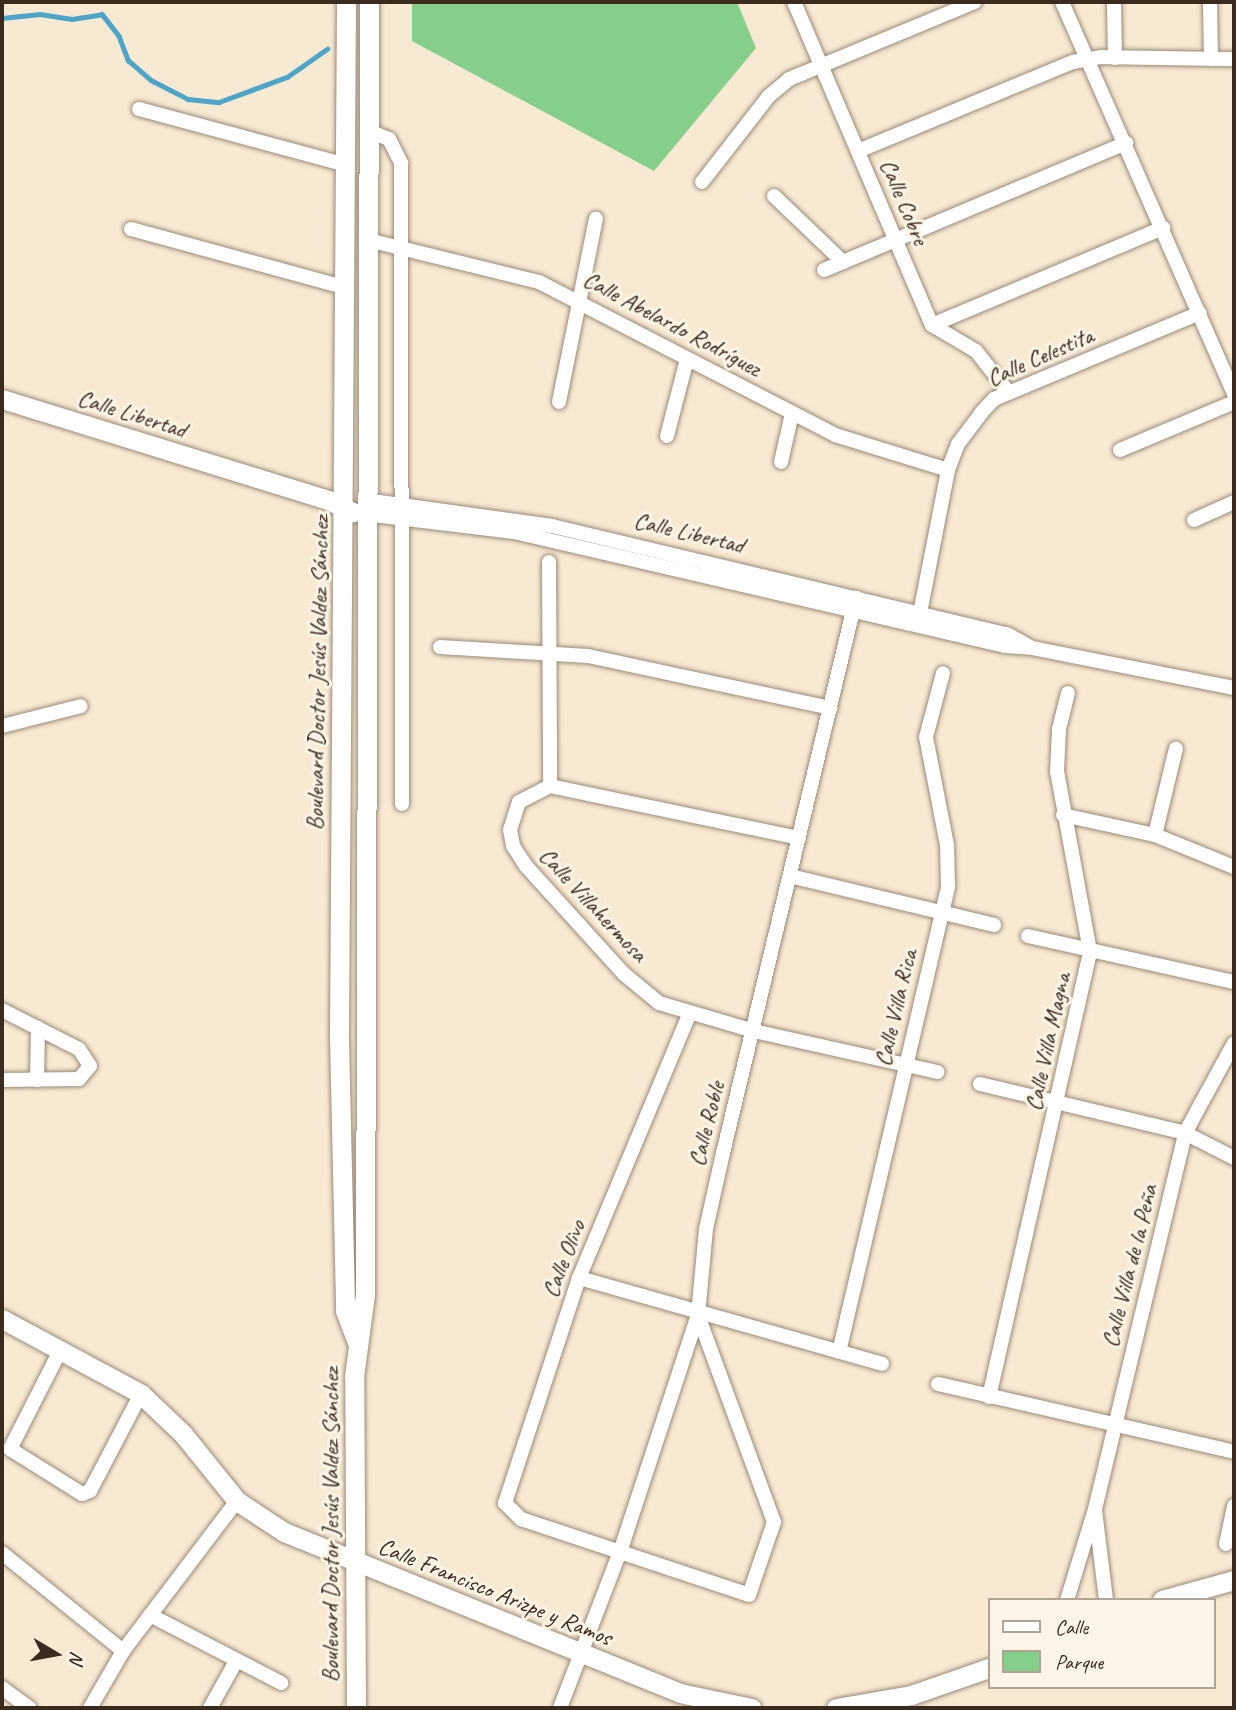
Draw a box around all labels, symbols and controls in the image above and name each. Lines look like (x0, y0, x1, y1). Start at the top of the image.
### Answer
street label: Calle Cobre (873, 155, 935, 249)
street label: Calle Abelardo Rodríguez (579, 265, 765, 383)
street label: Calle Celestita (982, 321, 1098, 393)
street label: Calle Libertad (74, 384, 190, 444)
street label: Calle Libertad (631, 506, 747, 560)
street label: Boulevard Doctor Jesús Valdez Sánchez (301, 515, 335, 831)
street label: Calle Villahermosa (533, 842, 653, 968)
street label: Calle Villa Rica (869, 947, 923, 1069)
street label: Calle Villa Magna (1019, 971, 1077, 1113)
street label: Calle Roble (683, 1078, 731, 1170)
street label: Calle Villa de la Peña (1096, 1182, 1164, 1350)
street label: Calle Olivo (536, 1216, 592, 1302)
street label: Boulevard Doctor Jesús Valdez Sánchez (317, 1367, 345, 1683)
street label: Calle Francisco Arizpe y Ramos (373, 1532, 617, 1652)
legend (988, 1598, 1215, 1689)
text: Calle (1055, 1614, 1088, 1640)
north arrow (21, 1619, 91, 1689)
text: Parque (1055, 1649, 1103, 1675)
text: N (64, 1650, 90, 1666)

